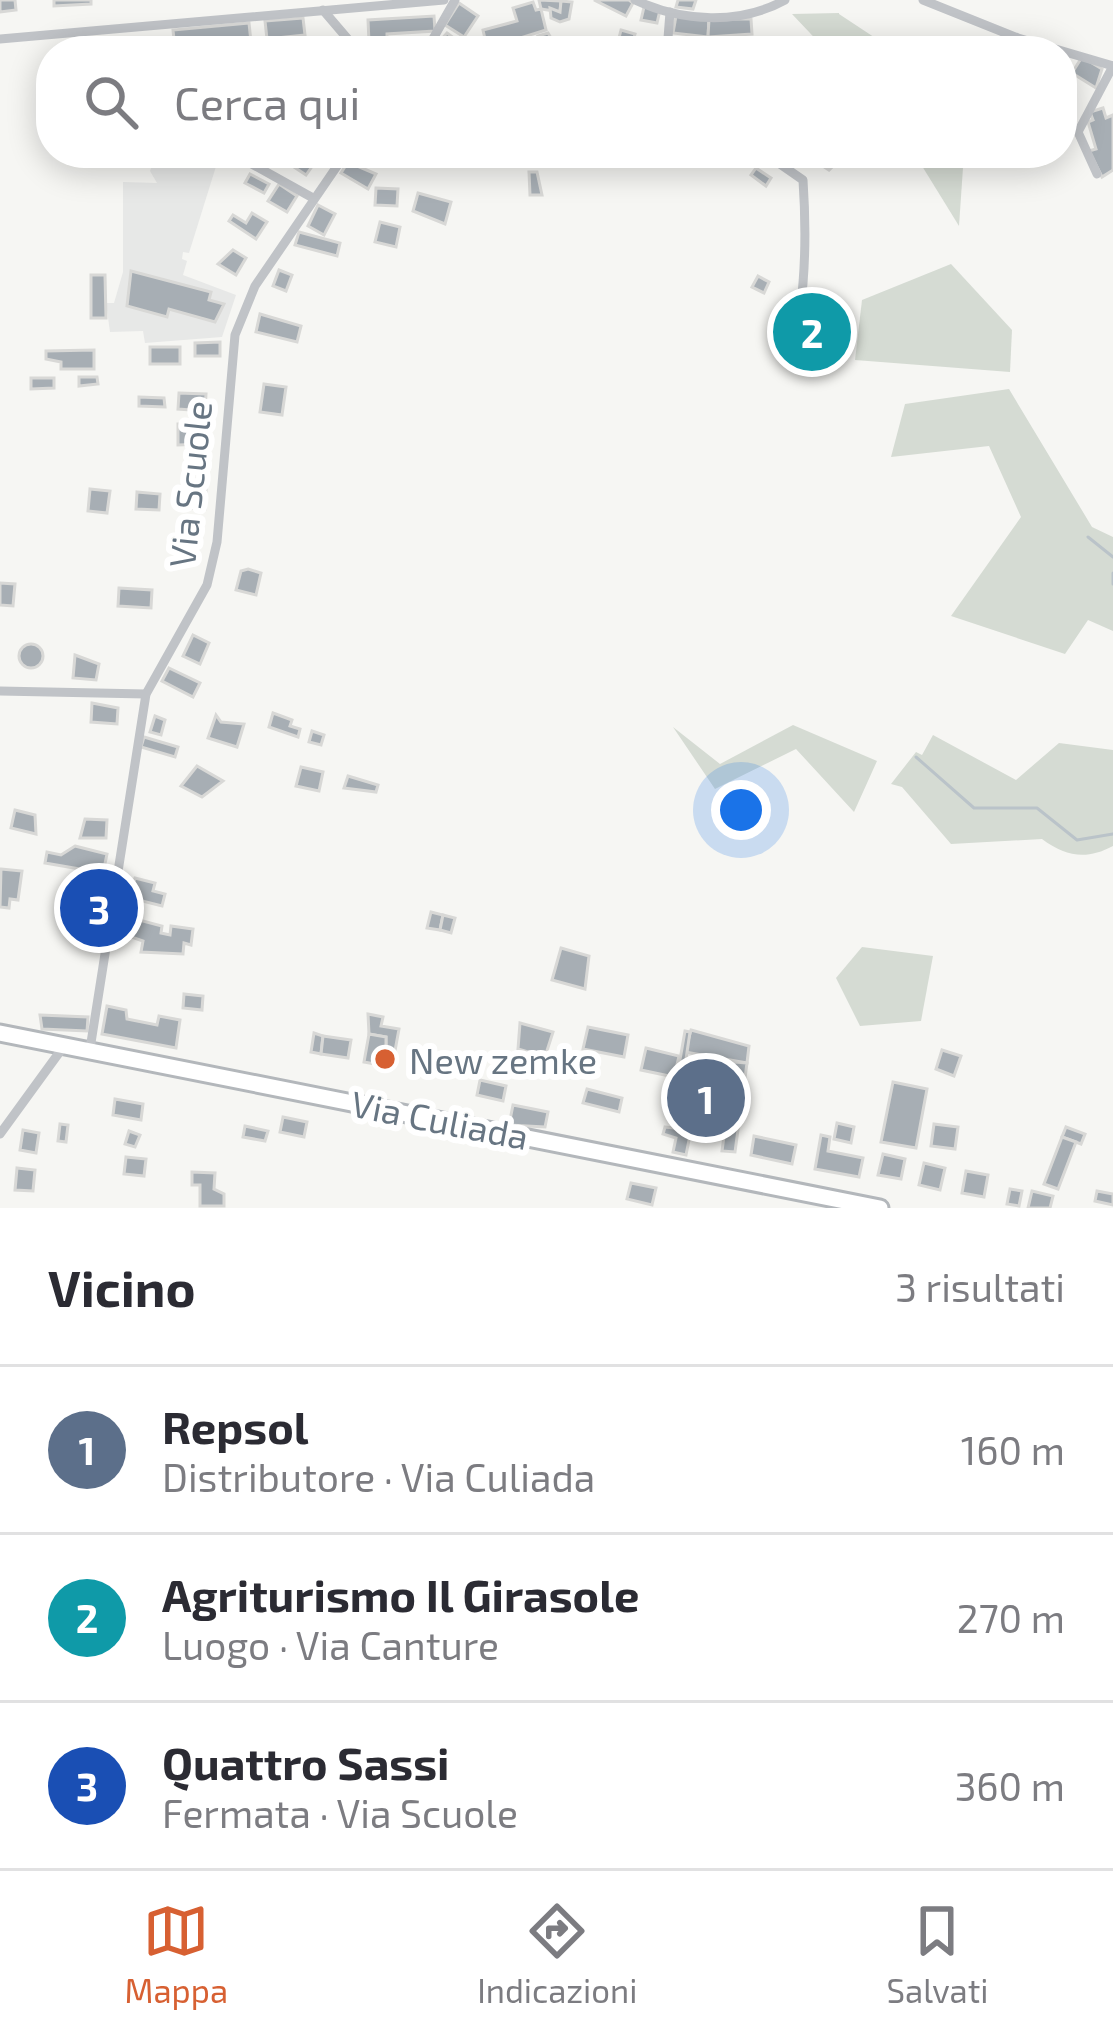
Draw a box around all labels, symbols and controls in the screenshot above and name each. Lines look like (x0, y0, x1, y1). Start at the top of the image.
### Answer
search box (36, 36, 1077, 168)
icon: search (78, 69, 144, 135)
text: Cerca qui (174, 75, 360, 129)
pin: 2 (773, 287, 851, 377)
street label: Via Scuole (159, 398, 219, 570)
your location (711, 780, 771, 840)
pin: 3 (60, 863, 138, 953)
place label: New zemke (409, 1038, 597, 1081)
marker: New zemke (372, 1046, 398, 1072)
pin: 1 (667, 1053, 745, 1143)
street label: Via Culiada (348, 1081, 532, 1157)
text: Vicino (48, 1256, 196, 1317)
text: 3 risultati (895, 1263, 1065, 1310)
text: Repsol (162, 1399, 308, 1453)
text: 1 (79, 1426, 95, 1473)
text: 160 m (961, 1426, 1065, 1473)
text: Distributore · Via Culiada (162, 1453, 595, 1500)
text: Agriturismo Il Girasole (162, 1567, 639, 1621)
text: 2 (76, 1594, 98, 1641)
text: 270 m (957, 1594, 1065, 1641)
text: Luogo · Via Canture (162, 1621, 499, 1668)
text: Quattro Sassi (162, 1735, 450, 1789)
text: 3 (76, 1762, 98, 1809)
text: 360 m (955, 1762, 1065, 1809)
text: Fermata · Via Scuole (162, 1789, 518, 1836)
tab: Mappa (125, 1898, 228, 2010)
tab: Indicazioni (477, 1898, 637, 2010)
tab: Salvati (887, 1898, 988, 2010)

